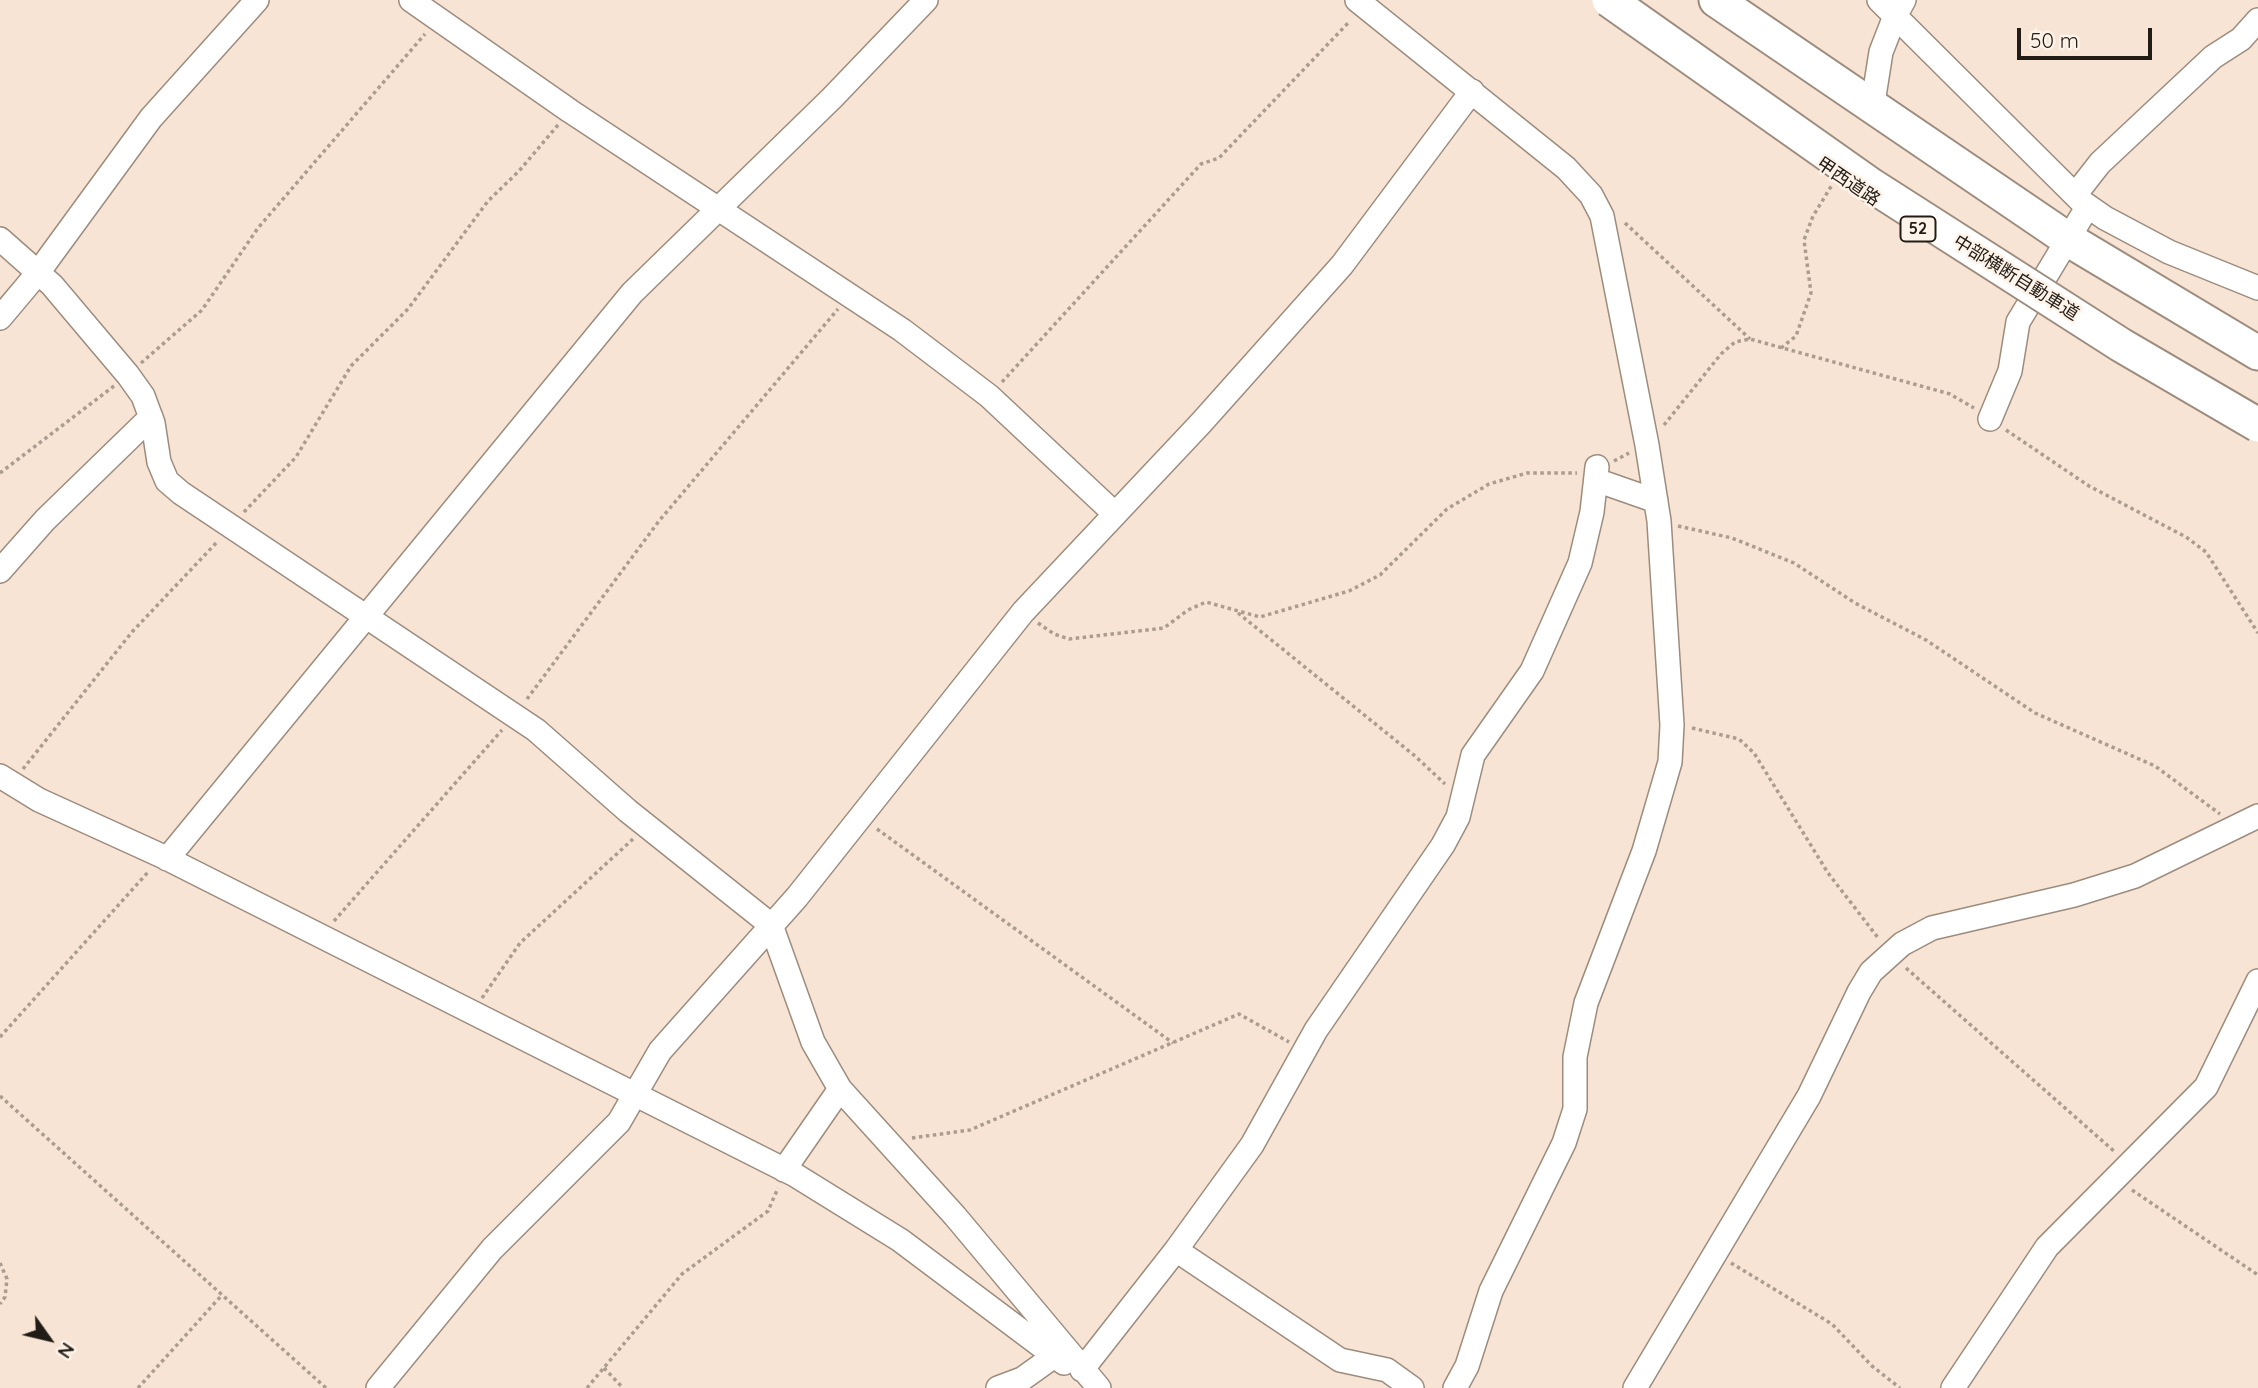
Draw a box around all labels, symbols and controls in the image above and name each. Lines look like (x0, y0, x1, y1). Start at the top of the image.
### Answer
scale bar (2020, 14, 2155, 58)
text: 50 m (2030, 27, 2079, 53)
street label: 甲西道路 (1812, 153, 1884, 211)
road number: 52 (1900, 216, 1936, 242)
street label: 中部横断自動車道 (1949, 231, 2083, 325)
north arrow (14, 1304, 84, 1374)
text: N (53, 1338, 80, 1363)

